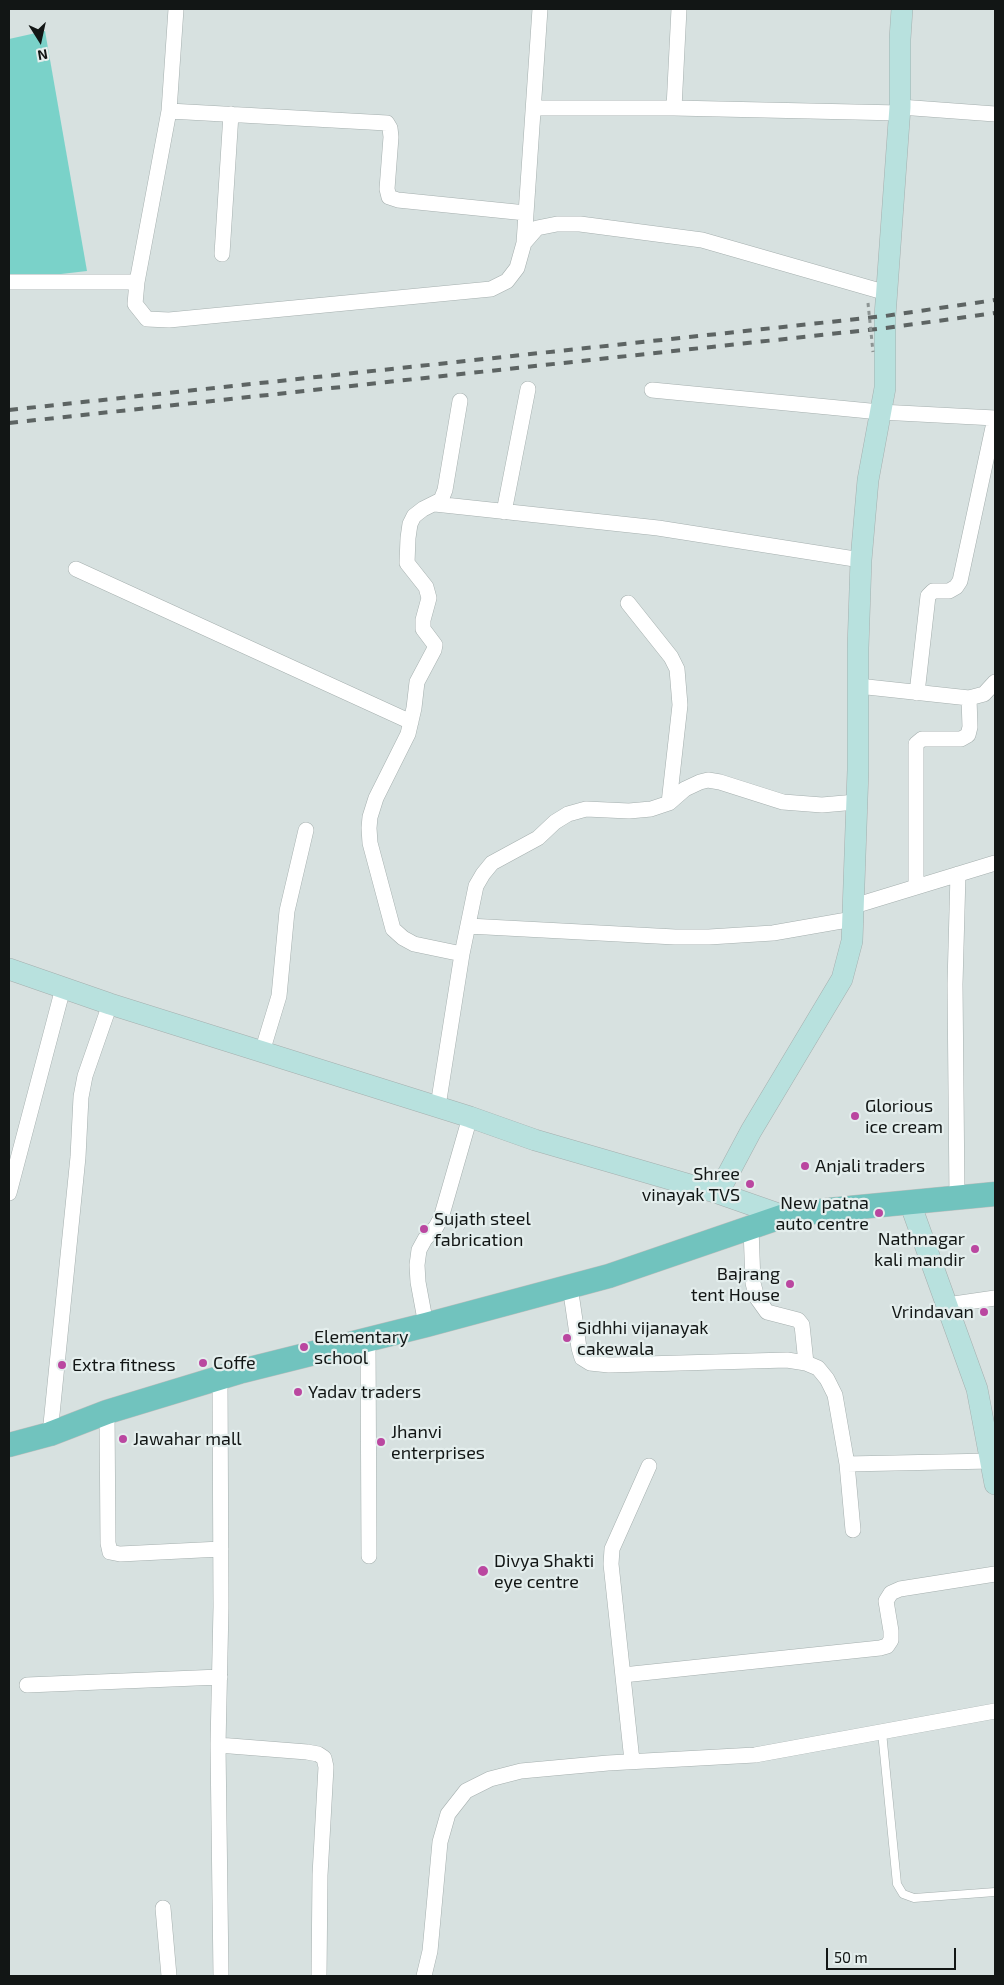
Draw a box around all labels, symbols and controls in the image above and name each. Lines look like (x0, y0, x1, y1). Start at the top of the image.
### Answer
north arrow (15, 15, 65, 65)
text: N (36, 46, 49, 65)
place label: Glorious ice cream (865, 1095, 943, 1138)
marker: Glorious ice cream (849, 1110, 861, 1122)
place label: Anjali traders (815, 1155, 925, 1177)
marker: Anjali traders (799, 1160, 811, 1172)
place label: Shree vinayak TVS (642, 1163, 740, 1206)
marker: Shree vinayak TVS (744, 1178, 756, 1190)
place label: New patna auto centre (775, 1192, 869, 1234)
marker: New patna auto centre (873, 1207, 885, 1219)
place label: Sujath steel fabrication (434, 1208, 531, 1250)
marker: Sujath steel fabrication (418, 1223, 430, 1235)
place label: Nathnagar kali mandir (874, 1228, 965, 1270)
marker: Nathnagar kali mandir (969, 1243, 981, 1255)
place label: Bajrang tent House (691, 1263, 780, 1306)
marker: Bajrang tent House (784, 1278, 796, 1290)
place label: Vrindavan (891, 1301, 974, 1323)
marker: Vrindavan (978, 1306, 990, 1318)
place label: Sidhhi vijanayak cakewala (577, 1317, 708, 1360)
place label: Elementary school (314, 1326, 408, 1368)
marker: Sidhhi vijanayak cakewala (561, 1332, 573, 1344)
marker: Elementary school (298, 1341, 310, 1353)
place label: Coffe (213, 1352, 256, 1374)
place label: Extra fitness (72, 1354, 176, 1376)
marker: Coffe (197, 1357, 209, 1369)
marker: Extra fitness (56, 1359, 68, 1371)
place label: Yadav traders (308, 1381, 421, 1403)
marker: Yadav traders (292, 1386, 304, 1398)
place label: Jhanvi enterprises (391, 1421, 485, 1464)
place label: Jawahar mall (133, 1428, 242, 1450)
marker: Jawahar mall (117, 1433, 129, 1445)
marker: Jhanvi enterprises (375, 1436, 387, 1448)
place label: Divya Shakti eye centre (494, 1550, 594, 1592)
marker: Divya Shakti eye centre (476, 1564, 490, 1578)
scale bar (829, 1938, 959, 1970)
text: 50 m (834, 1948, 868, 1966)

